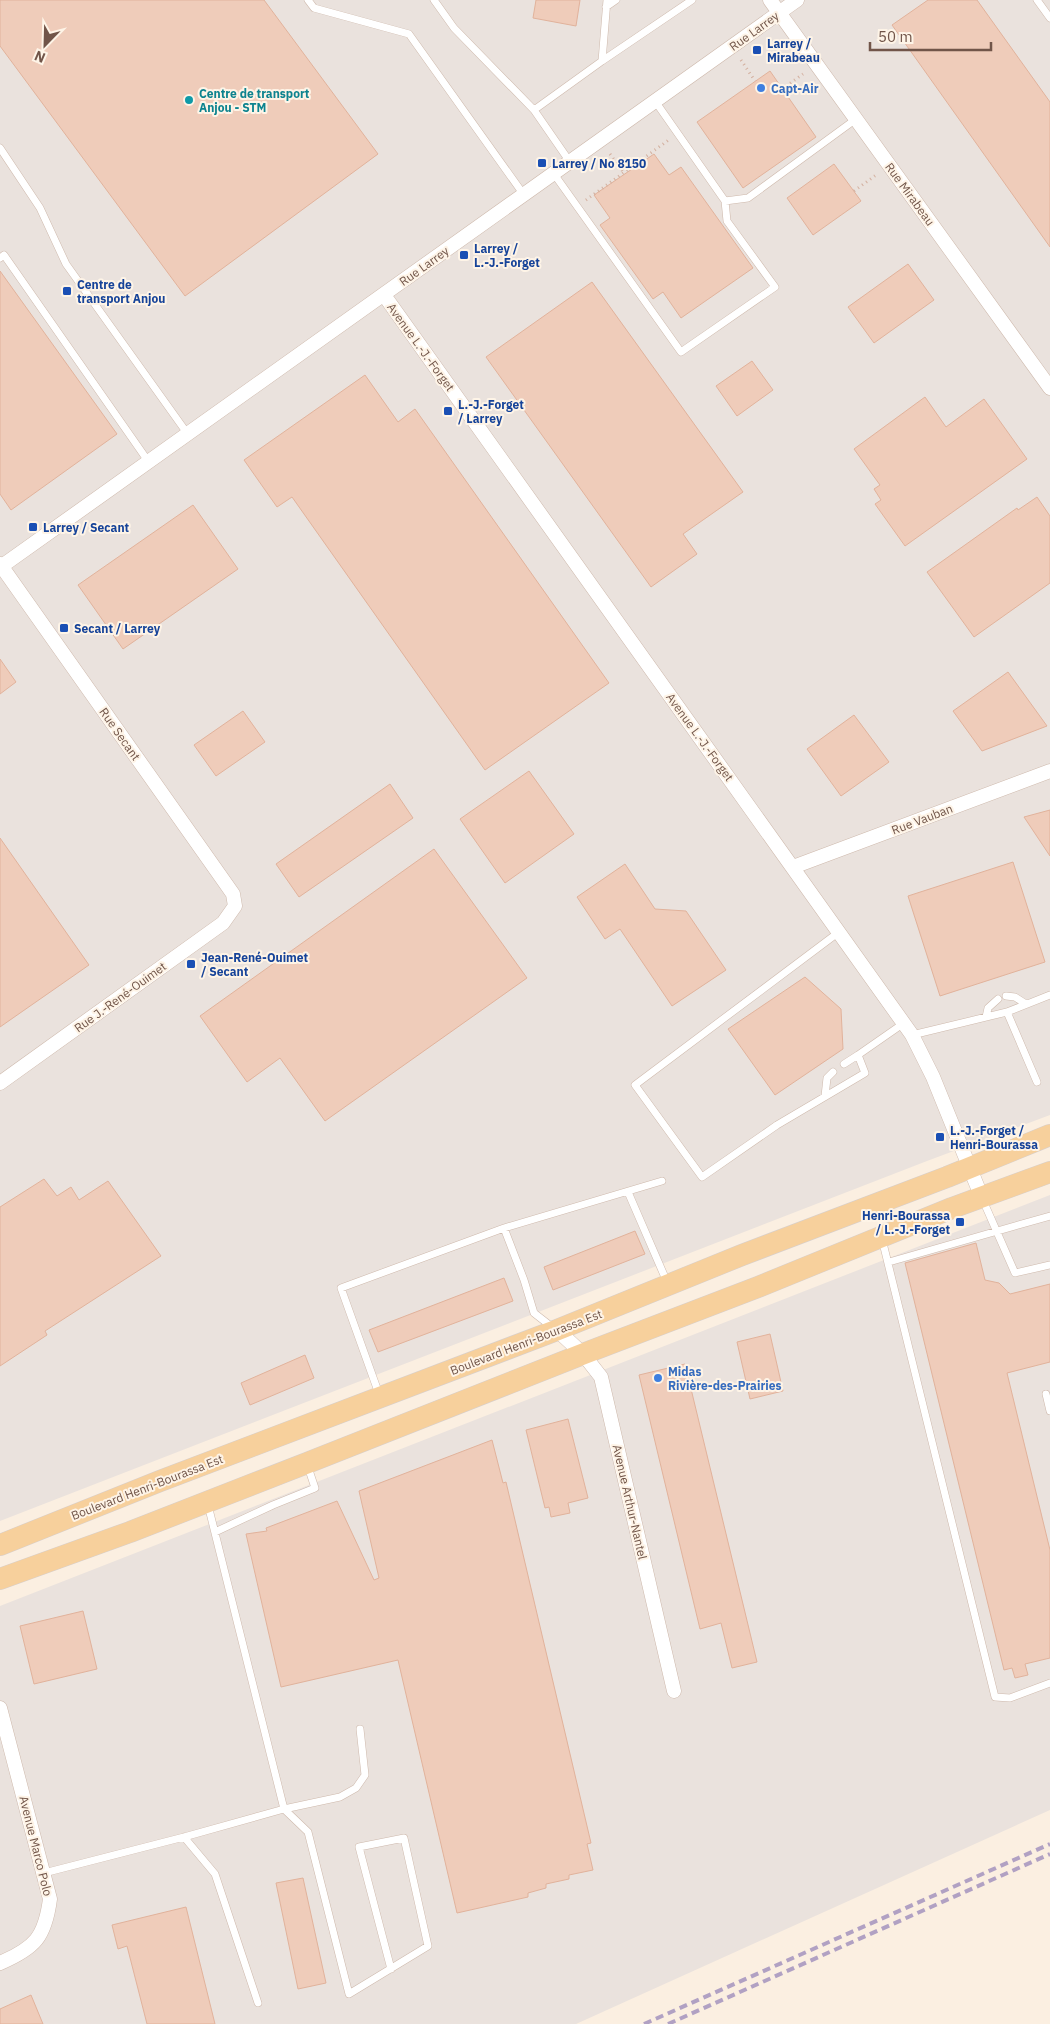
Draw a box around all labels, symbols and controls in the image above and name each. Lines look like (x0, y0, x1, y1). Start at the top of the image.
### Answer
street label: Rue Larrey (726, 8, 782, 54)
north arrow (20, 20, 70, 70)
scale bar (870, 20, 991, 52)
text: 50 m (878, 27, 913, 46)
place label: Larrey / Mirabeau (767, 36, 820, 65)
marker: Larrey / Mirabeau (751, 44, 763, 56)
text: N (32, 47, 48, 67)
place label: Capt-Air (771, 81, 819, 96)
marker: Capt-Air (755, 82, 767, 94)
place label: Centre de transport Anjou - STM (199, 86, 310, 115)
marker: Centre de transport Anjou - STM (183, 94, 195, 106)
place label: Larrey / No 8150 (552, 156, 646, 171)
marker: Larrey / No 8150 (536, 157, 548, 169)
street label: Rue Mirabeau (882, 160, 938, 228)
place label: Larrey / L.-J.-Forget (474, 241, 540, 270)
street label: Rue Larrey (396, 243, 452, 289)
marker: Larrey / L.-J.-Forget (458, 249, 470, 261)
place label: Centre de transport Anjou (77, 277, 165, 306)
marker: Centre de transport Anjou (61, 285, 73, 297)
street label: Avenue L.-J.-Forget (384, 300, 458, 394)
place label: L.-J.-Forget / Larrey (458, 397, 524, 426)
marker: L.-J.-Forget / Larrey (442, 405, 454, 417)
place label: Larrey / Secant (43, 520, 130, 535)
marker: Larrey / Secant (27, 521, 39, 533)
place label: Secant / Larrey (74, 621, 161, 636)
marker: Secant / Larrey (58, 622, 70, 634)
street label: Avenue L.-J.-Forget (663, 690, 737, 784)
street label: Rue Secant (96, 705, 144, 763)
street label: Rue Vauban (889, 800, 955, 838)
place label: Jean-René-Ouimet / Secant (201, 950, 309, 979)
marker: Jean-René-Ouimet / Secant (185, 958, 197, 970)
street label: Rue J.-René-Ouimet (71, 959, 169, 1035)
place label: L.-J.-Forget / Henri-Bourassa (950, 1123, 1038, 1152)
marker: L.-J.-Forget / Henri-Bourassa (934, 1131, 946, 1143)
place label: Henri-Bourassa / L.-J.-Forget (862, 1208, 950, 1237)
marker: Henri-Bourassa / L.-J.-Forget (954, 1216, 966, 1228)
street label: Boulevard Henri-Bourassa Est (448, 1306, 604, 1378)
place label: Midas Rivière-des-Prairies (668, 1364, 781, 1393)
marker: Midas Rivière-des-Prairies (652, 1372, 664, 1384)
street label: Avenue Arthur-Nantel (609, 1443, 651, 1561)
street label: Boulevard Henri-Bourassa Est (69, 1451, 225, 1523)
street label: Avenue Marco Polo (16, 1794, 56, 1898)

